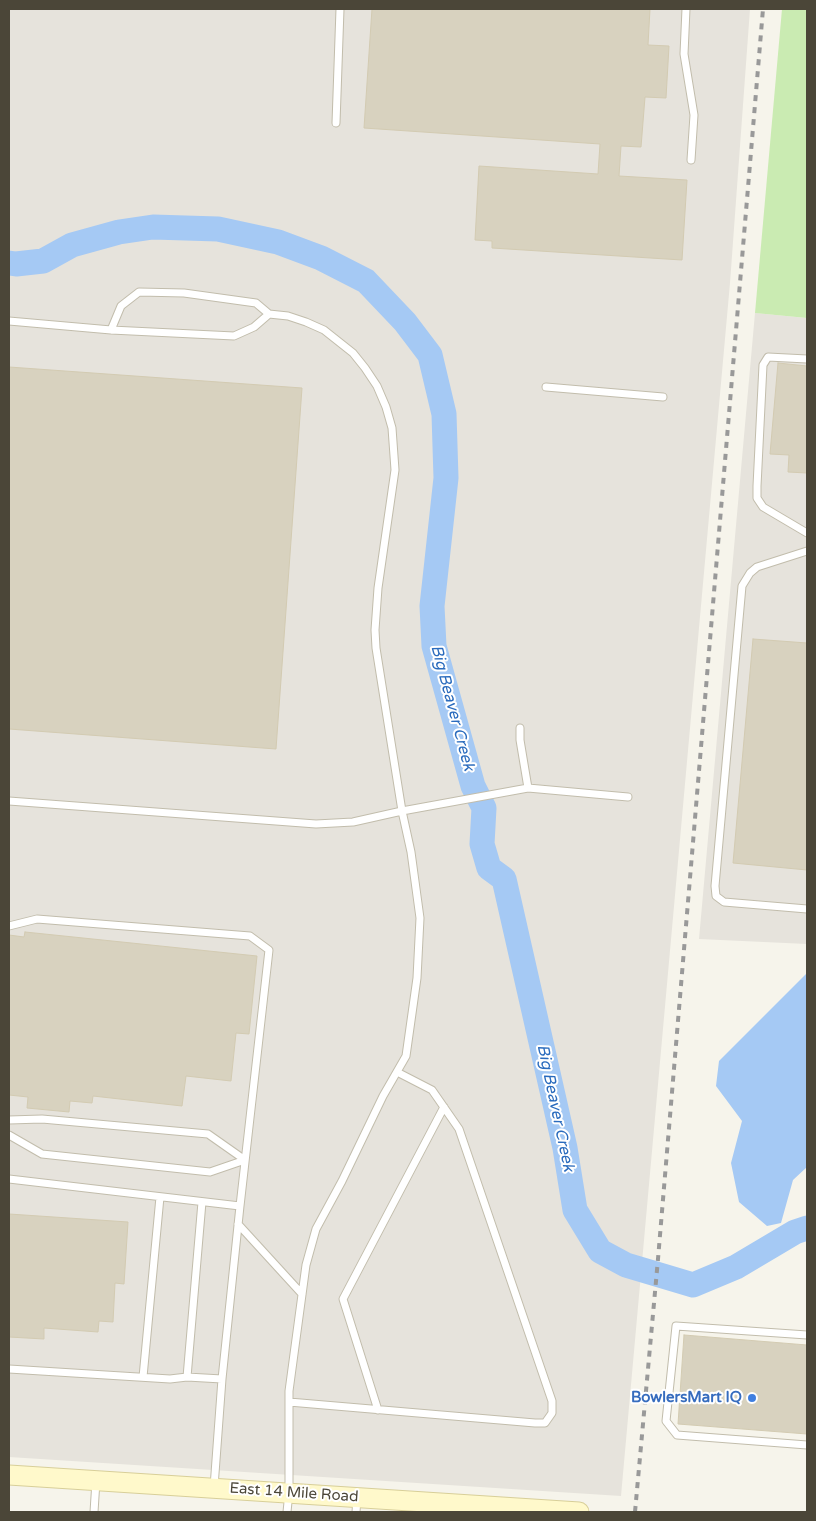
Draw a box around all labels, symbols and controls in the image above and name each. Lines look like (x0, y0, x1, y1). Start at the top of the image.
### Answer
water label: Big Beaver Creek (426, 643, 478, 773)
water label: Big Beaver Creek (532, 1043, 578, 1173)
place label: BowlersMart IQ (631, 1389, 742, 1407)
marker: BowlersMart IQ (746, 1392, 758, 1404)
street label: East 14 Mile Road (229, 1480, 359, 1506)

